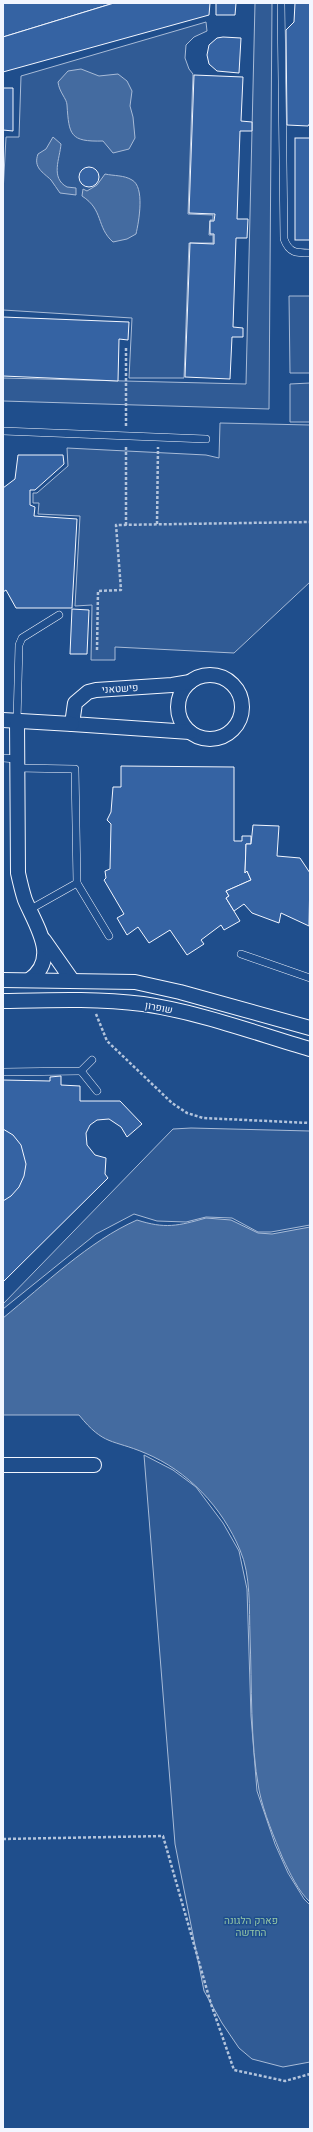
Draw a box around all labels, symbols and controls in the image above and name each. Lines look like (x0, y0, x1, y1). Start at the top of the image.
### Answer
street label: פישטאני (101, 681, 139, 696)
street label: שופרון (144, 998, 174, 1017)
park label: פארק הלגונה החדשה (224, 1914, 278, 1939)

